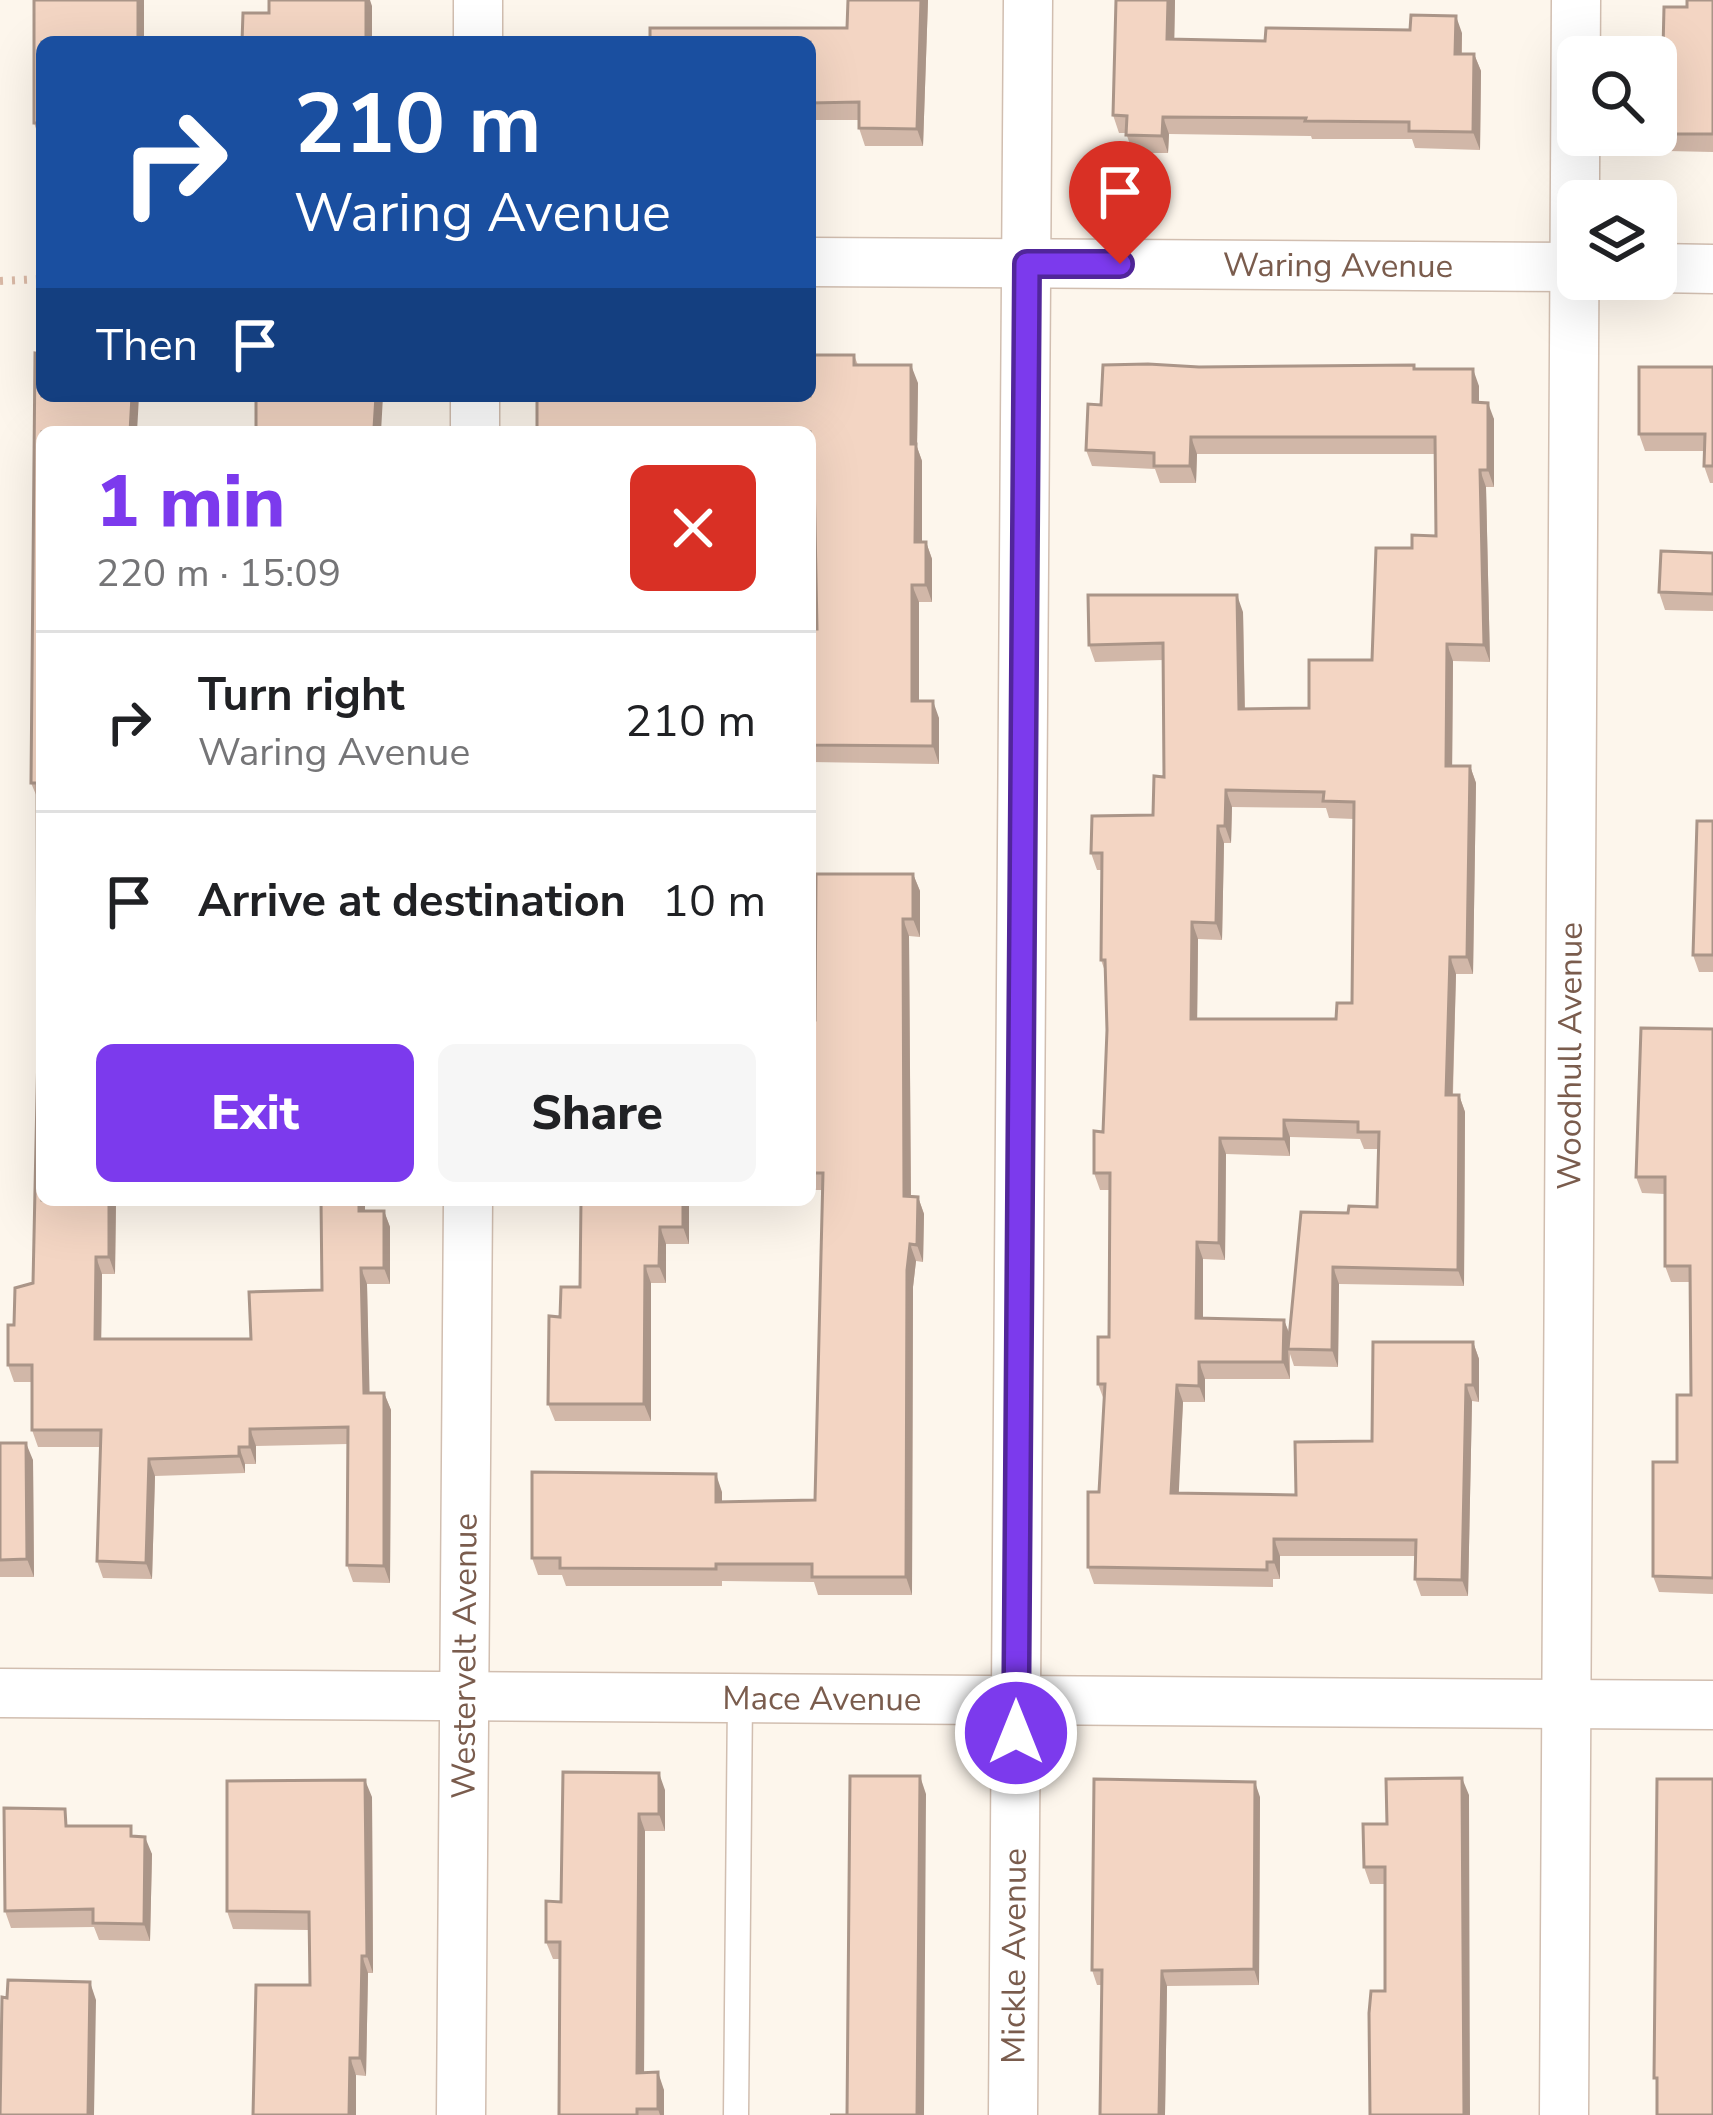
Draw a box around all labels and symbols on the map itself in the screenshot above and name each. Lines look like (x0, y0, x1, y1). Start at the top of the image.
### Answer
pin (1069, 141, 1171, 264)
street label: Waring Avenue (1223, 242, 1453, 289)
street label: Woodhull Avenue (1547, 922, 1593, 1190)
street label: Westervelt Avenue (441, 1513, 488, 1799)
position arrow (953, 1670, 1079, 1796)
street label: Mace Avenue (722, 1676, 922, 1722)
street label: Mickle Avenue (991, 1848, 1037, 2064)

